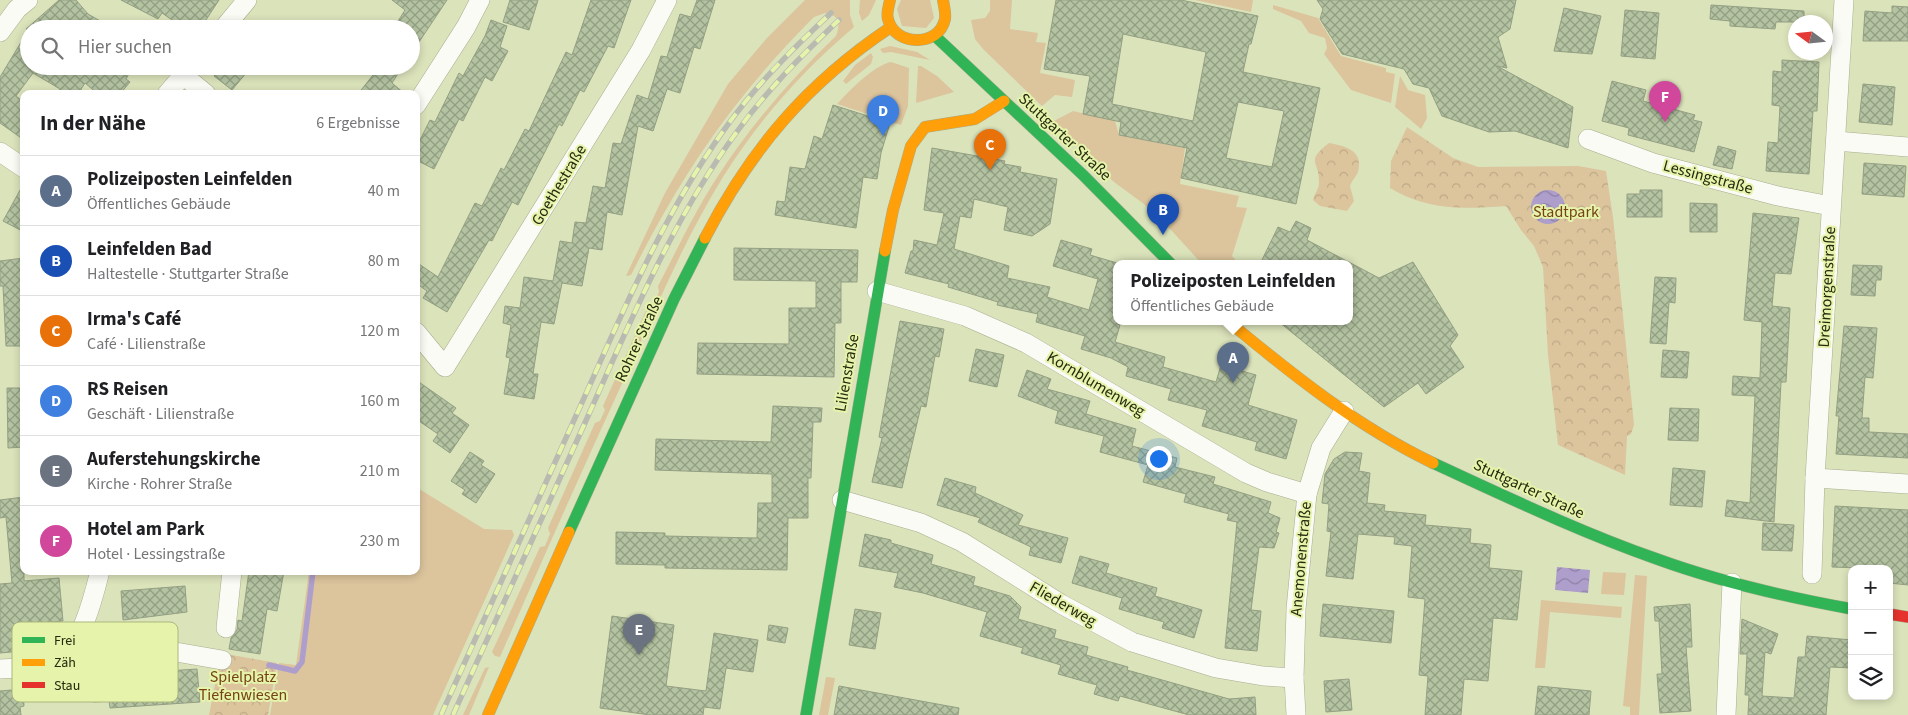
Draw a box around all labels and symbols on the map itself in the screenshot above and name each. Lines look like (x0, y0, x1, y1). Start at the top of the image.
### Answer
north arrow (1788, 15, 1833, 60)
pin: F (1649, 81, 1681, 122)
street label: Stuttgarter Straße (1014, 88, 1116, 186)
pin: D (867, 95, 899, 136)
pin: C (974, 129, 1006, 170)
street label: Goethestraße (526, 140, 592, 229)
street label: Lessingstraße (1661, 154, 1755, 200)
pin: B (1147, 194, 1179, 235)
park label: Stadtpark (1533, 201, 1599, 223)
street label: Dreimorgenstraße (1813, 226, 1841, 348)
street label: Rohrer Straße (610, 292, 669, 386)
street label: Lilienstraße (829, 332, 865, 414)
pin: A (1217, 342, 1249, 383)
street label: Kornblumenweg (1043, 346, 1149, 422)
your location (1146, 446, 1172, 472)
street label: Stuttgarter Straße (1470, 454, 1588, 524)
street label: Anemonenstraße (1285, 501, 1317, 617)
street label: Fliederweg (1026, 576, 1100, 632)
pin: E (623, 614, 655, 655)
legend (12, 622, 178, 702)
text: Frei (54, 631, 76, 651)
text: Zäh (54, 653, 76, 673)
park label: Spielplatz Tiefenwiesen (199, 666, 287, 706)
text: Stau (54, 676, 80, 696)

